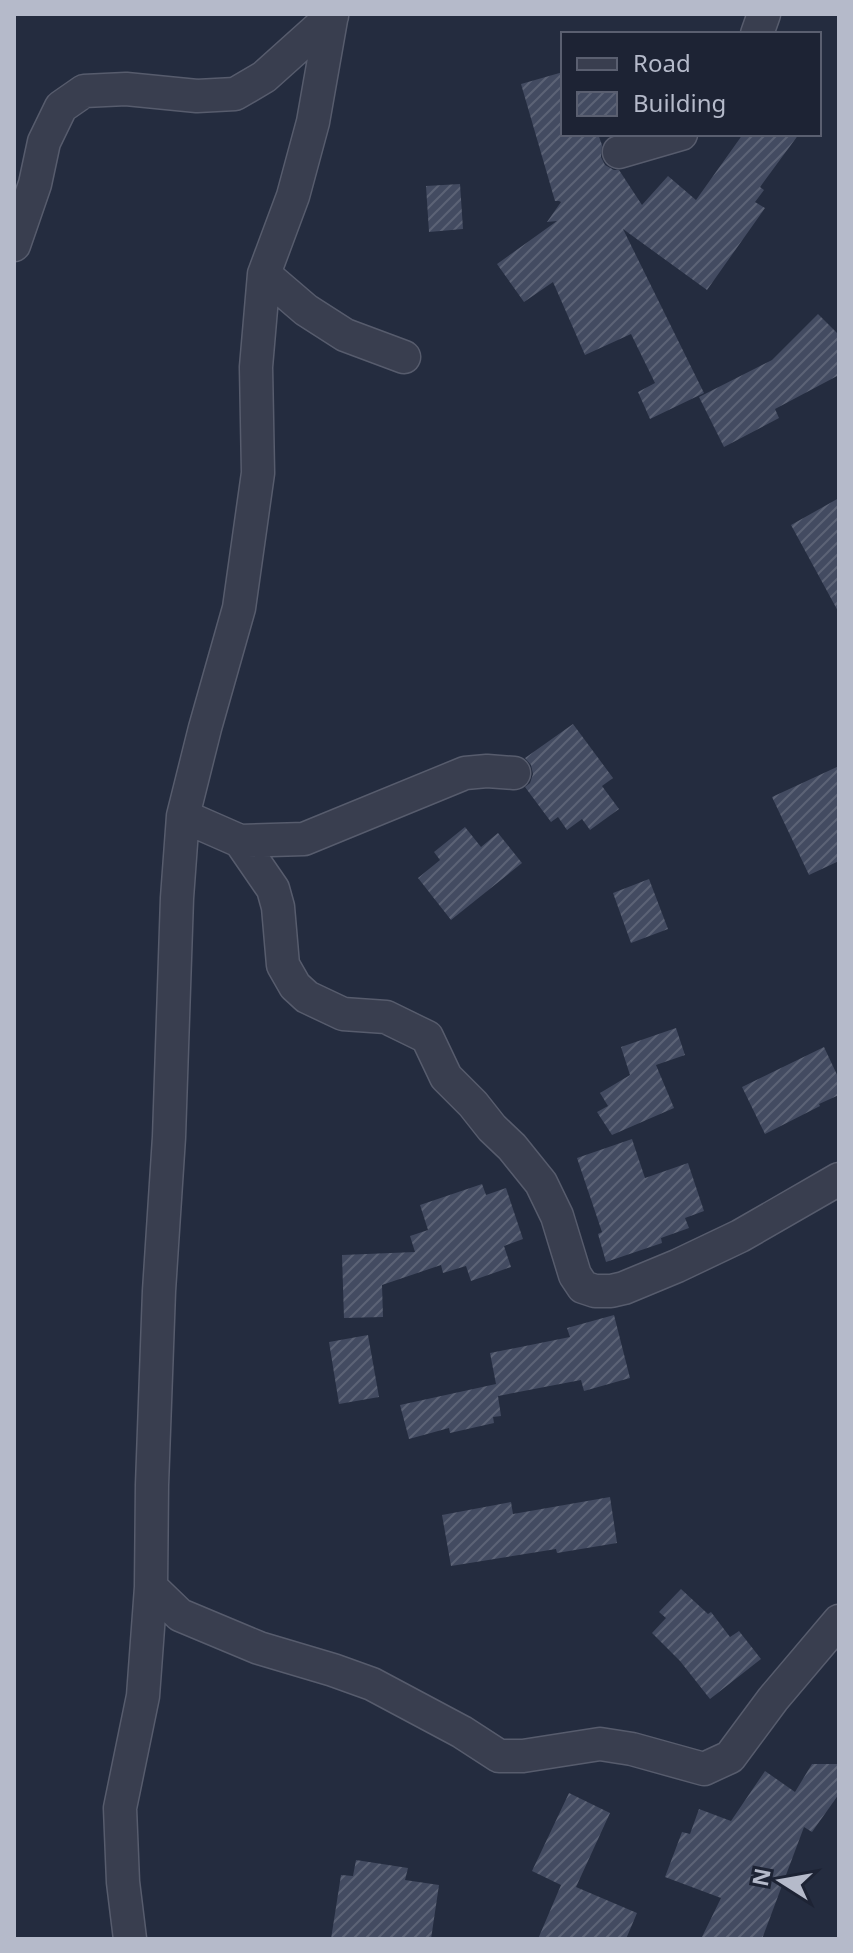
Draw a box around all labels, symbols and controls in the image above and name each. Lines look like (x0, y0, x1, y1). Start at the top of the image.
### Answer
legend (561, 32, 821, 136)
text: Road (633, 46, 691, 79)
text: Building (633, 86, 726, 119)
north arrow (741, 1841, 821, 1921)
text: N (744, 1865, 777, 1889)

